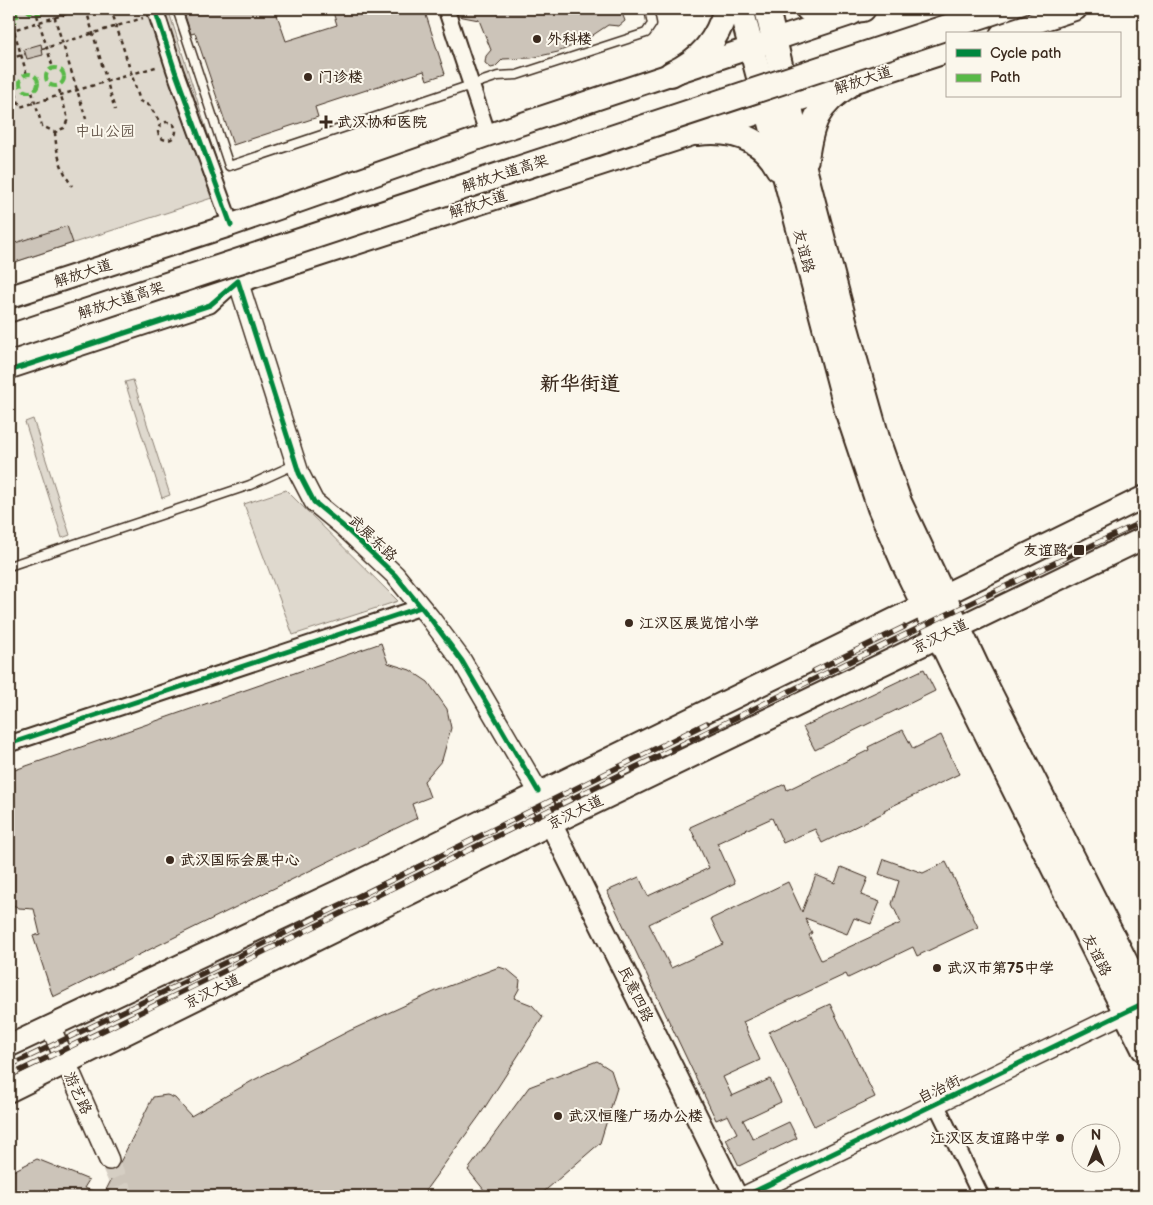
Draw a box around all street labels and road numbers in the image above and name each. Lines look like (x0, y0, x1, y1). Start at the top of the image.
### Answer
street label: 解放大道 (832, 62, 895, 99)
street label: 解放大道高架 (459, 151, 551, 196)
street label: 解放大道 (447, 186, 510, 223)
street label: 友谊路 (789, 227, 819, 275)
street label: 解放大道 (52, 255, 115, 292)
street label: 解放大道高架 (75, 278, 167, 323)
street label: 武展东路 (344, 511, 401, 566)
street label: 京汉大道 (909, 615, 971, 658)
street label: 京汉大道 (544, 791, 606, 834)
street label: 友谊路 (1078, 931, 1115, 980)
street label: 民意四路 (614, 963, 657, 1025)
street label: 京汉大道 (181, 970, 243, 1013)
street label: 游艺路 (59, 1069, 96, 1118)
street label: 自治街 (915, 1071, 964, 1108)

